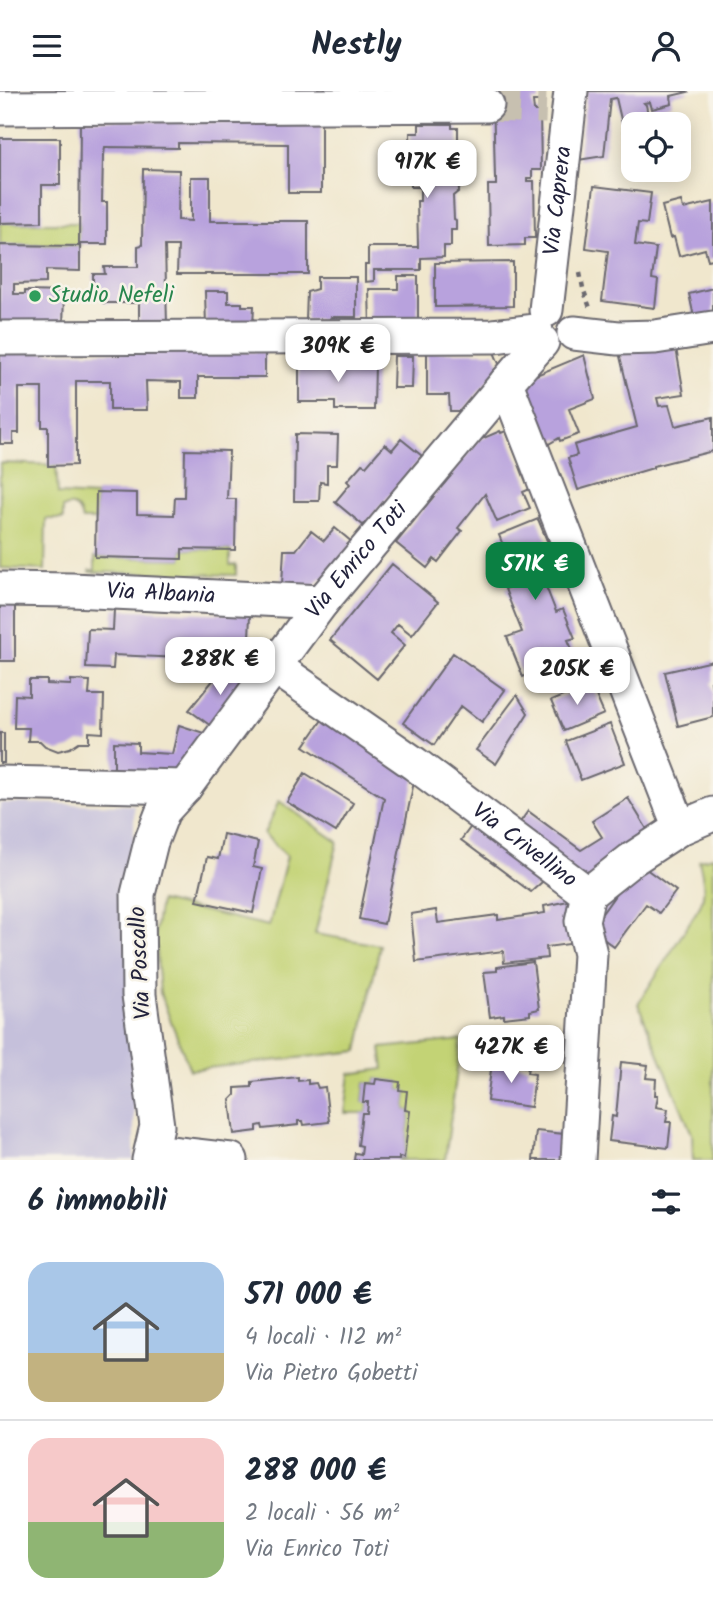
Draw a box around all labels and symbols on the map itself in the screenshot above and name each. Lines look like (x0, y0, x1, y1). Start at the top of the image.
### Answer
pin: 917K € (370, 141, 484, 200)
street label: Via Caprera (534, 144, 583, 257)
place label: Studio Nefeli (49, 278, 175, 314)
marker: Studio Nefeli (27, 288, 43, 304)
pin: 309K € (281, 324, 395, 384)
street label: Via Enrico Toti (297, 493, 418, 627)
pin: 571K € (478, 543, 592, 602)
street label: Via Albania (106, 574, 216, 615)
pin: 288K € (163, 637, 277, 697)
pin: 205K € (520, 647, 634, 707)
street label: Via Crivellino (464, 794, 584, 898)
street label: Via Poscallo (120, 906, 162, 1020)
pin: 427K € (454, 1025, 568, 1085)

